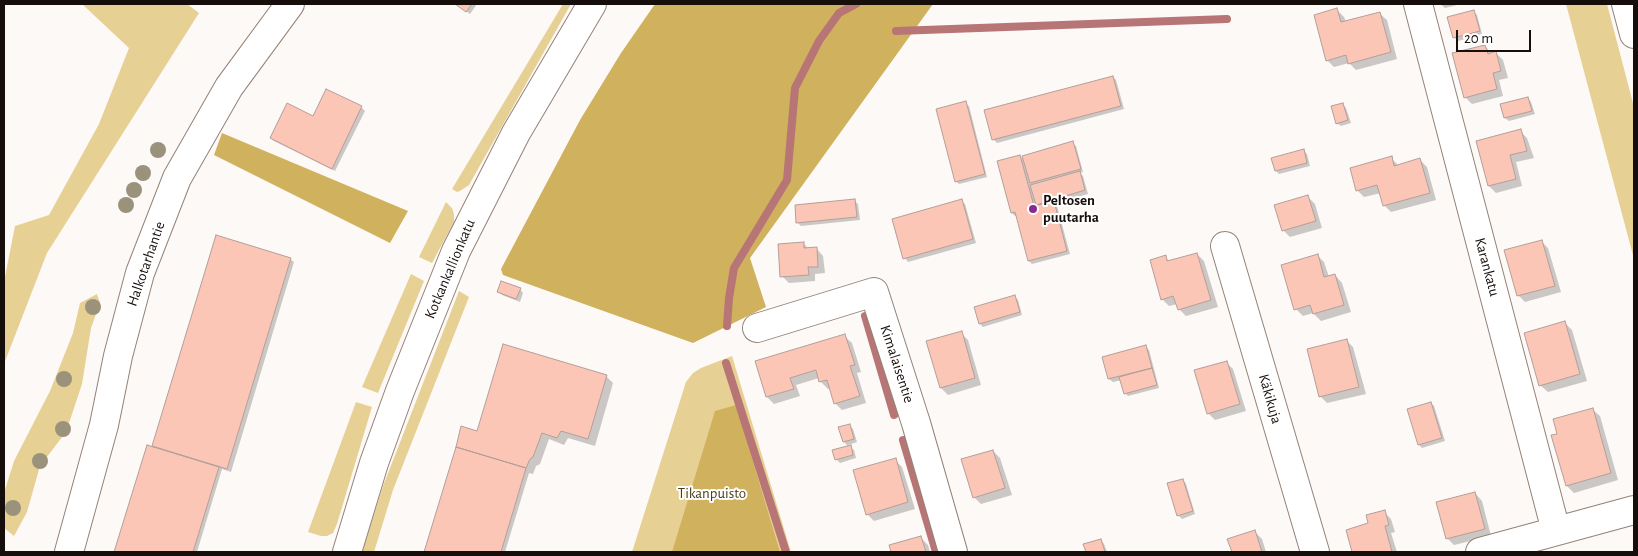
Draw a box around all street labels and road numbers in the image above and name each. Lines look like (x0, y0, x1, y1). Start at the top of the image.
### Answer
street label: Kotkankallionkatu (421, 216, 479, 322)
street label: Halkotarhantie (123, 219, 169, 309)
street label: Karankatu (1471, 236, 1503, 298)
street label: Kimalaisentie (876, 323, 918, 405)
street label: Käkikuja (1254, 372, 1286, 426)

